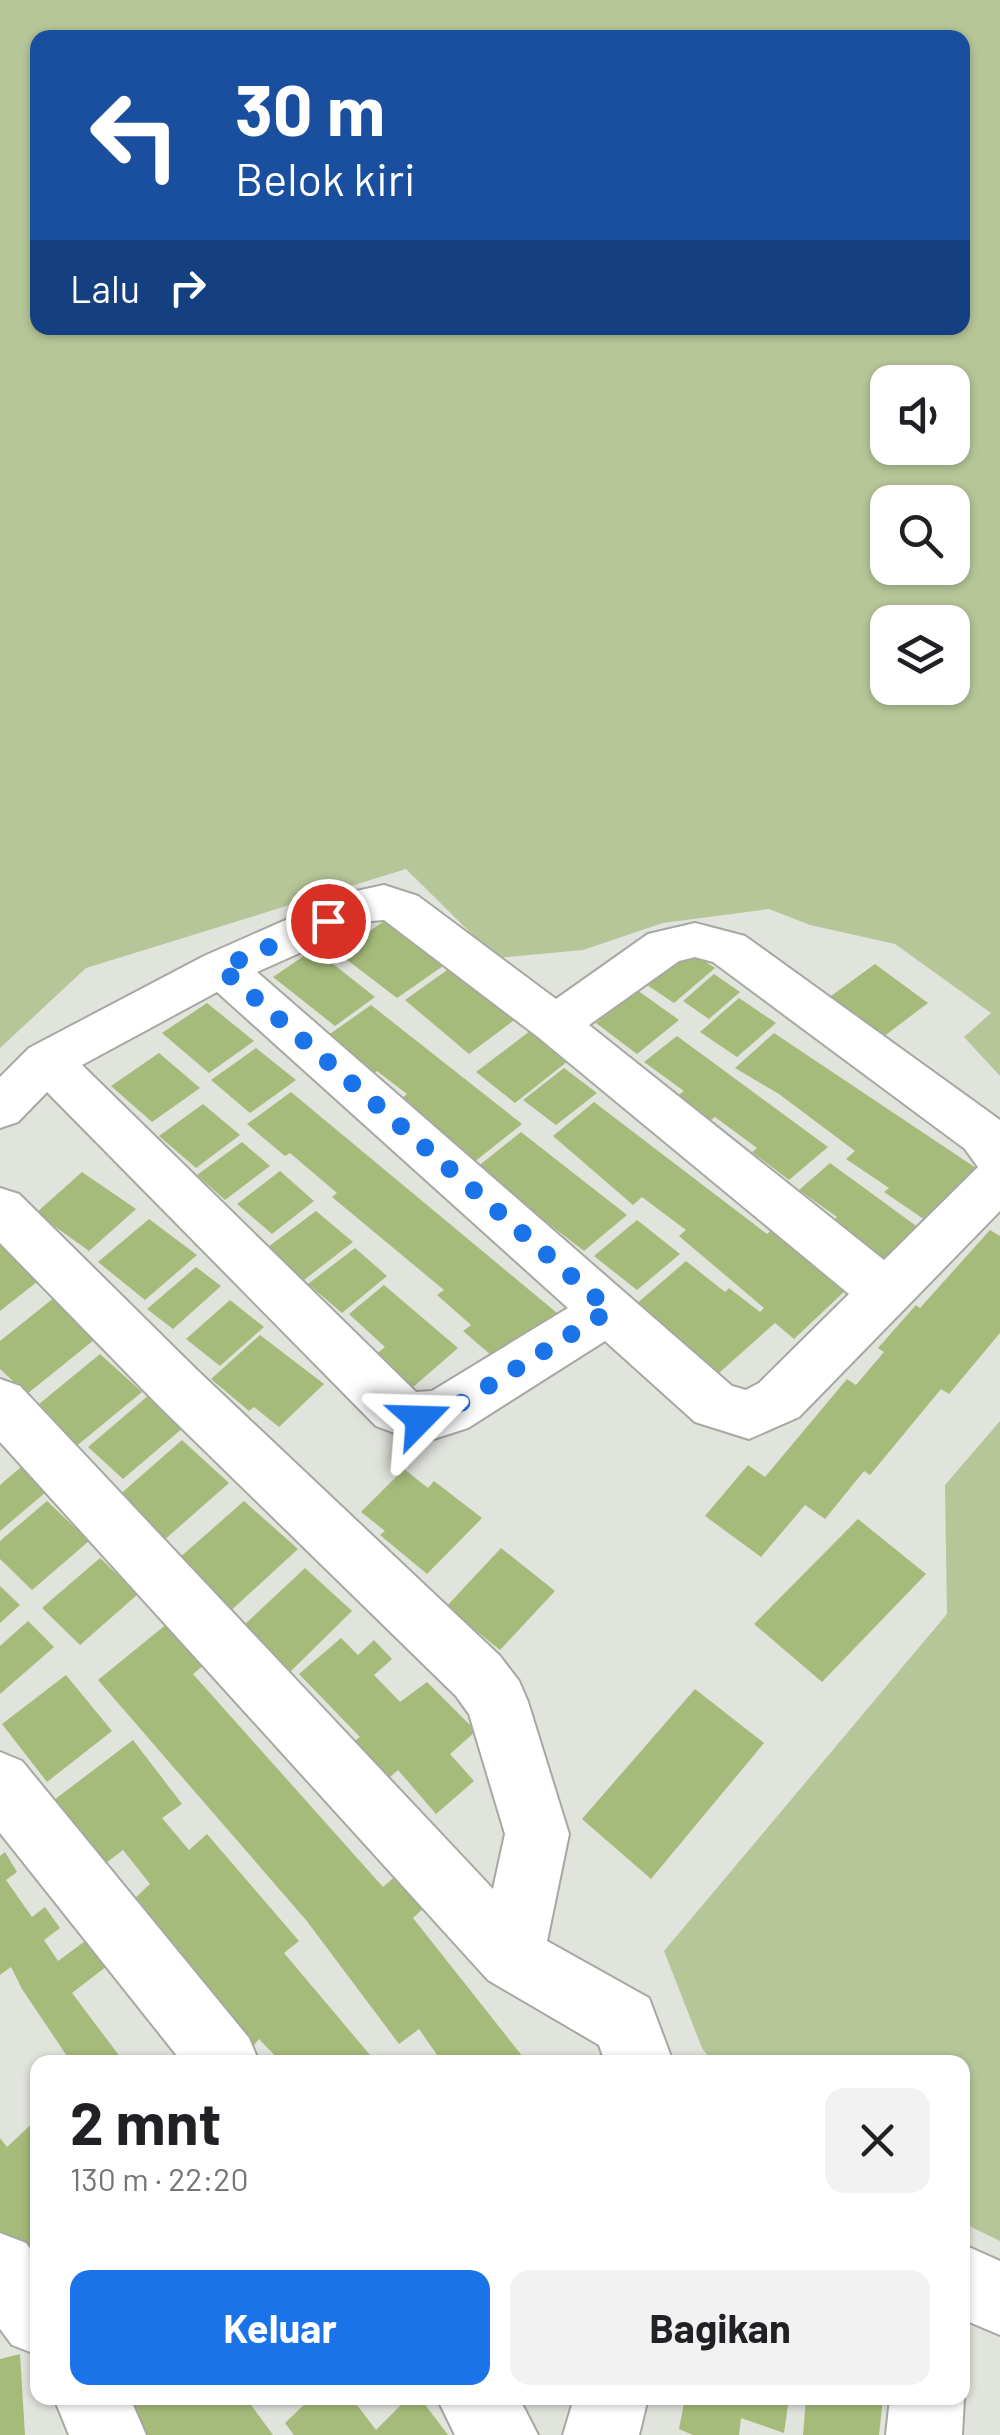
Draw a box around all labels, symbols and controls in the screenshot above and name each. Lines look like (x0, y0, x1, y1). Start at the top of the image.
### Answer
text: 30 m (235, 66, 385, 150)
icon: left (70, 70, 200, 200)
text: Belok kiri (235, 151, 416, 205)
icon: right (160, 260, 215, 315)
text: Lalu (70, 265, 140, 311)
map controls (870, 365, 970, 705)
button: sound (870, 365, 970, 465)
button: search (870, 485, 970, 585)
button: layers (870, 605, 970, 705)
pin (286, 879, 371, 964)
icon: arrive (301, 894, 356, 949)
position arrow (368, 1367, 472, 1471)
text: 2 mnt (70, 2085, 221, 2157)
button: close (825, 2088, 930, 2193)
text: 130 m · 22:20 (70, 2159, 249, 2197)
button: Keluar (70, 2270, 490, 2385)
button: Bagikan (510, 2270, 930, 2385)

